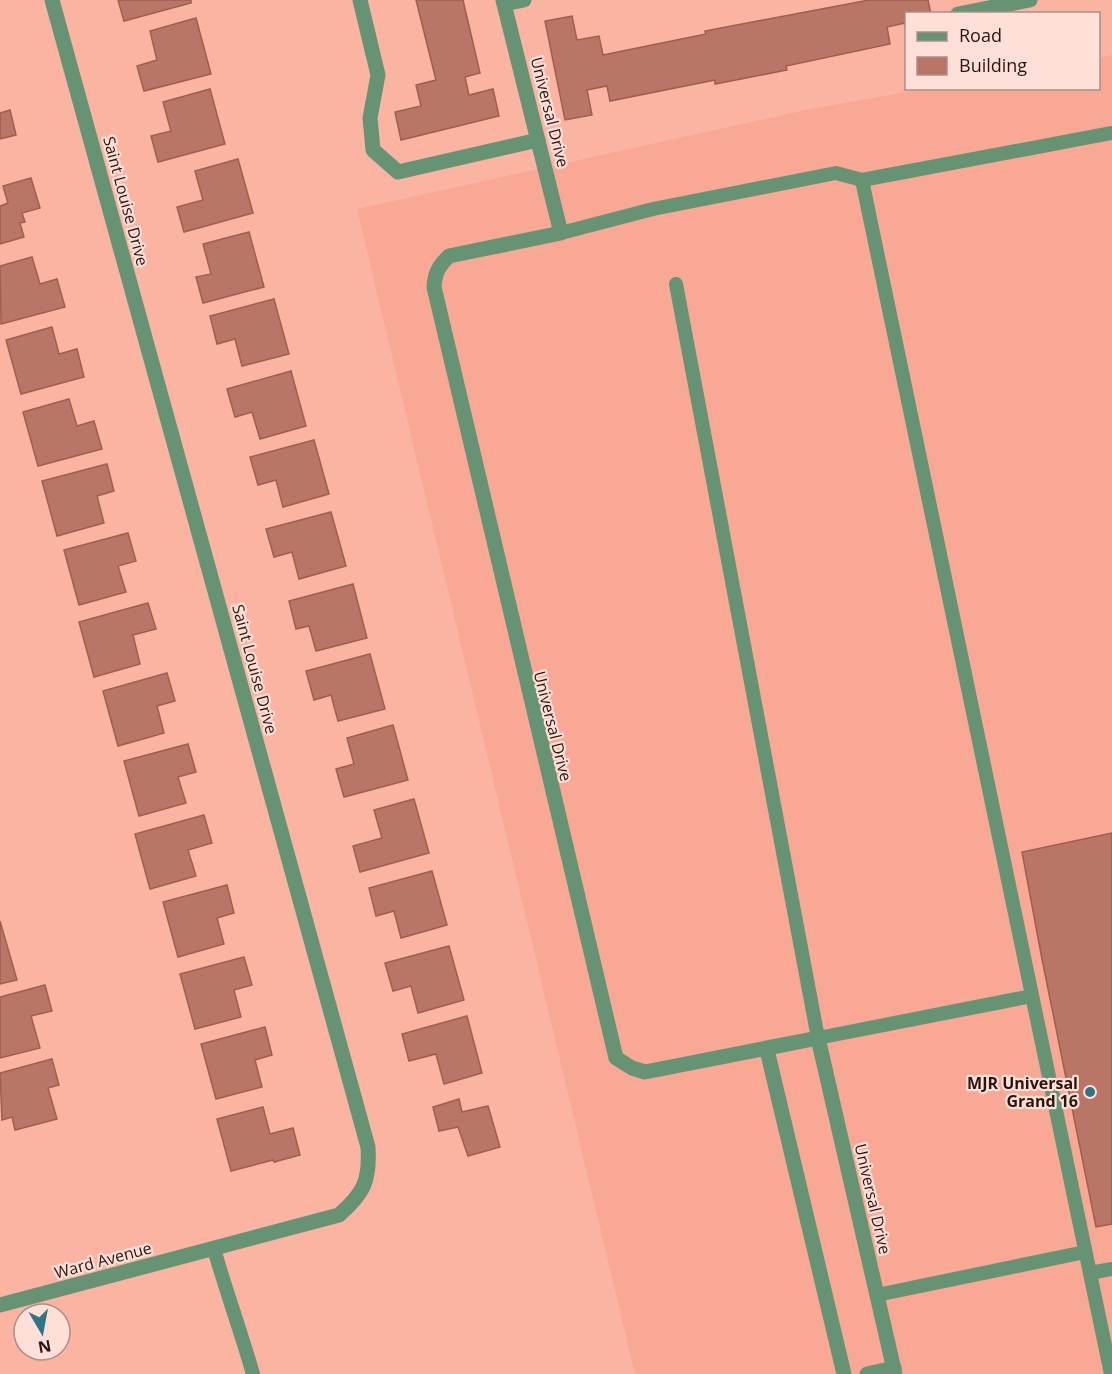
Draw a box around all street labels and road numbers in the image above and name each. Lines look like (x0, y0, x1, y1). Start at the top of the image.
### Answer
street label: Universal Drive (526, 55, 574, 169)
street label: Saint Louise Drive (98, 134, 154, 268)
street label: Saint Louise Drive (227, 602, 283, 736)
street label: Universal Drive (529, 669, 577, 783)
street label: Universal Drive (850, 1142, 896, 1256)
street label: Ward Avenue (52, 1236, 154, 1284)

